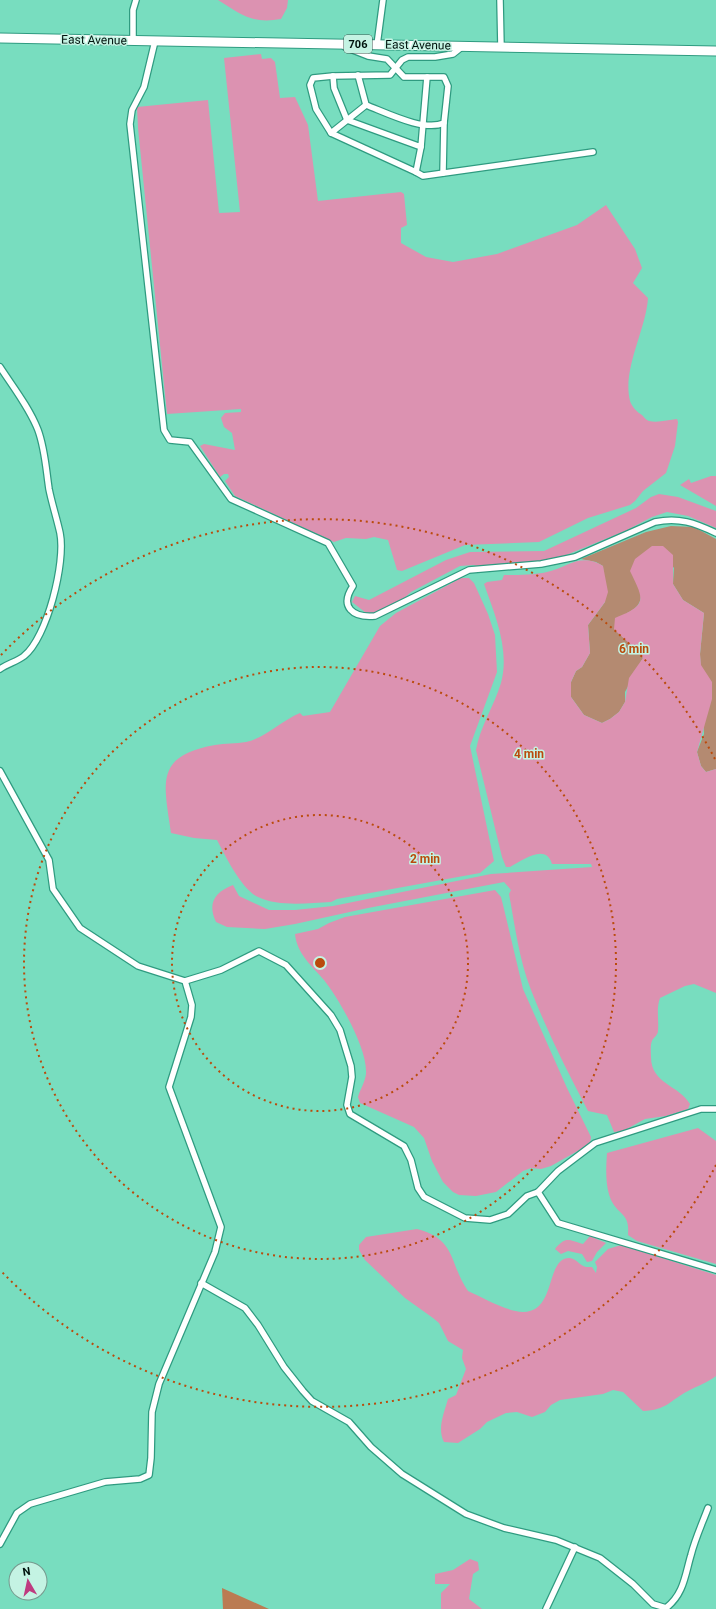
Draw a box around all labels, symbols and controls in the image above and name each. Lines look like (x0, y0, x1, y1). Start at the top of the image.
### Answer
street label: East Avenue (61, 32, 127, 48)
road number: 706 (344, 35, 372, 53)
street label: East Avenue (385, 37, 451, 53)
text: 6 min (619, 642, 649, 656)
text: 4 min (514, 747, 544, 761)
text: 2 min (410, 852, 440, 866)
centre of rings (313, 956, 327, 970)
north arrow (8, 1561, 48, 1601)
text: N (22, 1565, 32, 1579)

